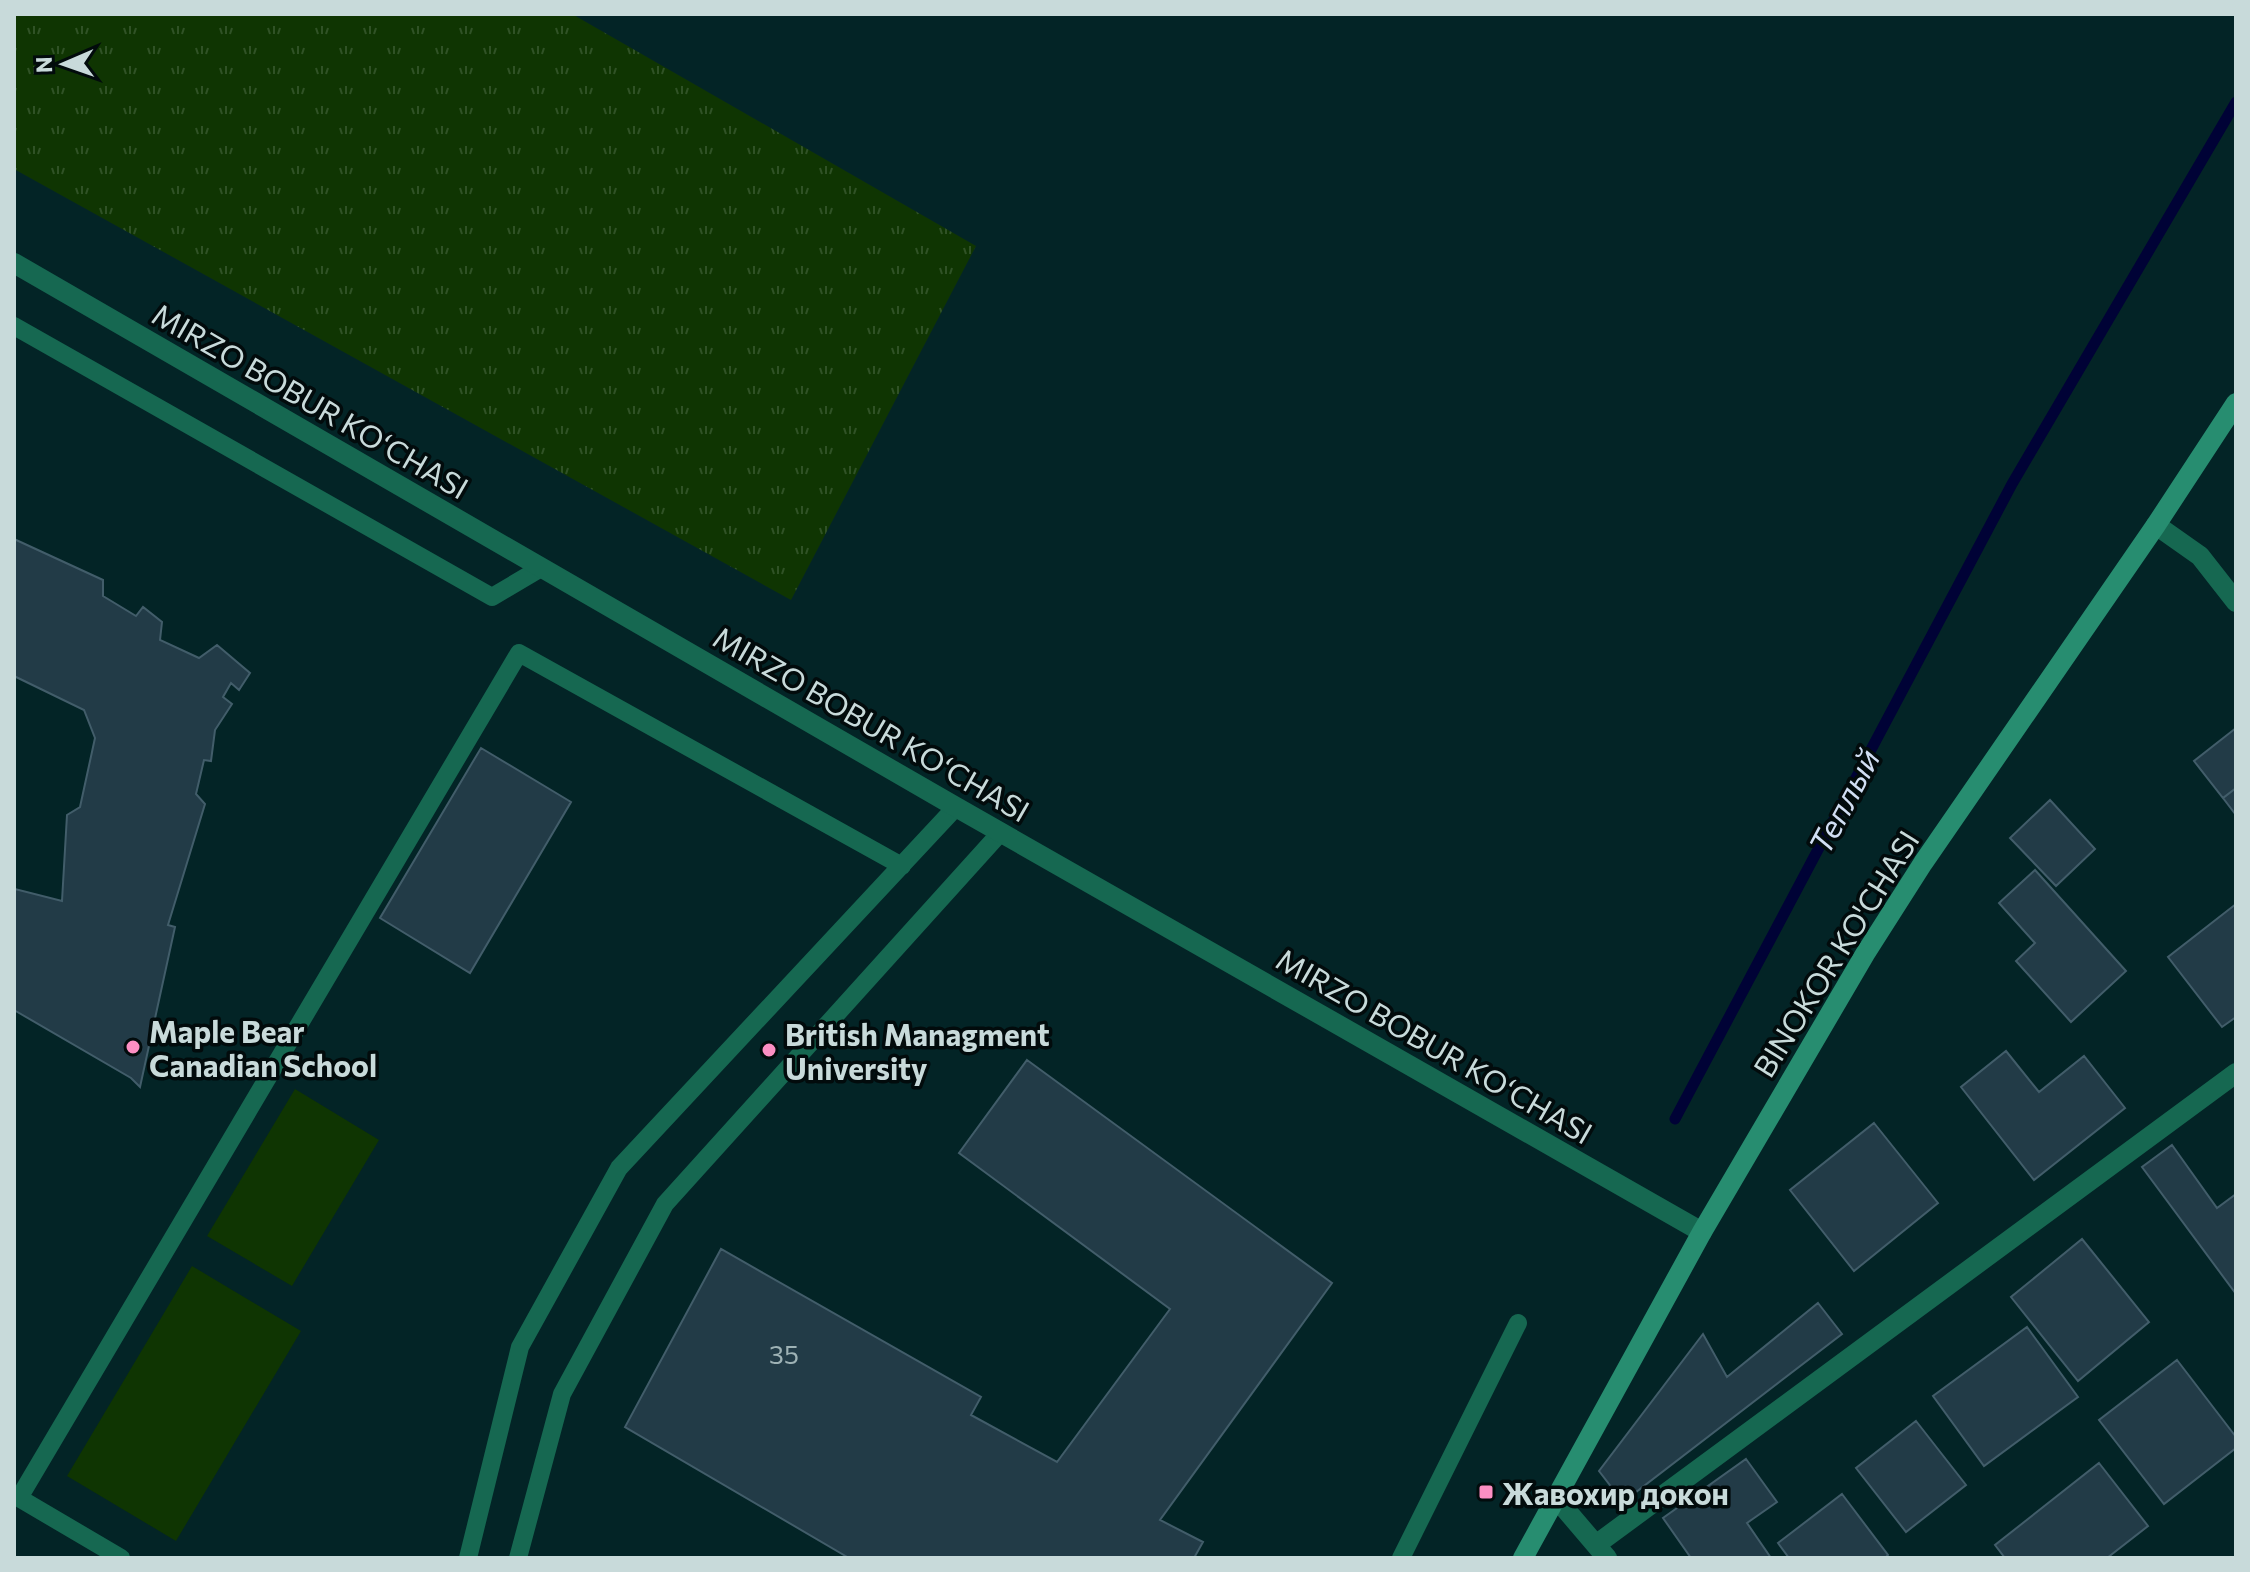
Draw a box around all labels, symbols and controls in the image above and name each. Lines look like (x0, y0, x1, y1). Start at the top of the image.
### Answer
north arrow (24, 24, 104, 104)
text: N (30, 56, 57, 73)
street label: MIRZO BOBUR KO‘CHASI (147, 294, 475, 506)
street label: MIRZO BOBUR KO‘CHASI (708, 617, 1036, 829)
water label: Теплый (1799, 742, 1887, 860)
street label: BINOKOR KO'CHASI (1744, 823, 1926, 1083)
street label: MIRZO BOBUR KO‘CHASI (1271, 939, 1599, 1151)
place label: Maple Bear Canadian School (149, 1012, 377, 1083)
place label: British Managment University (785, 1015, 1050, 1086)
marker: Maple Bear Canadian School (124, 1038, 142, 1056)
marker: British Managment University (760, 1041, 778, 1059)
house number: 35 (769, 1338, 799, 1369)
place label: Жавохир докон (1502, 1474, 1729, 1511)
marker: Жавохир докон (1477, 1483, 1495, 1501)

